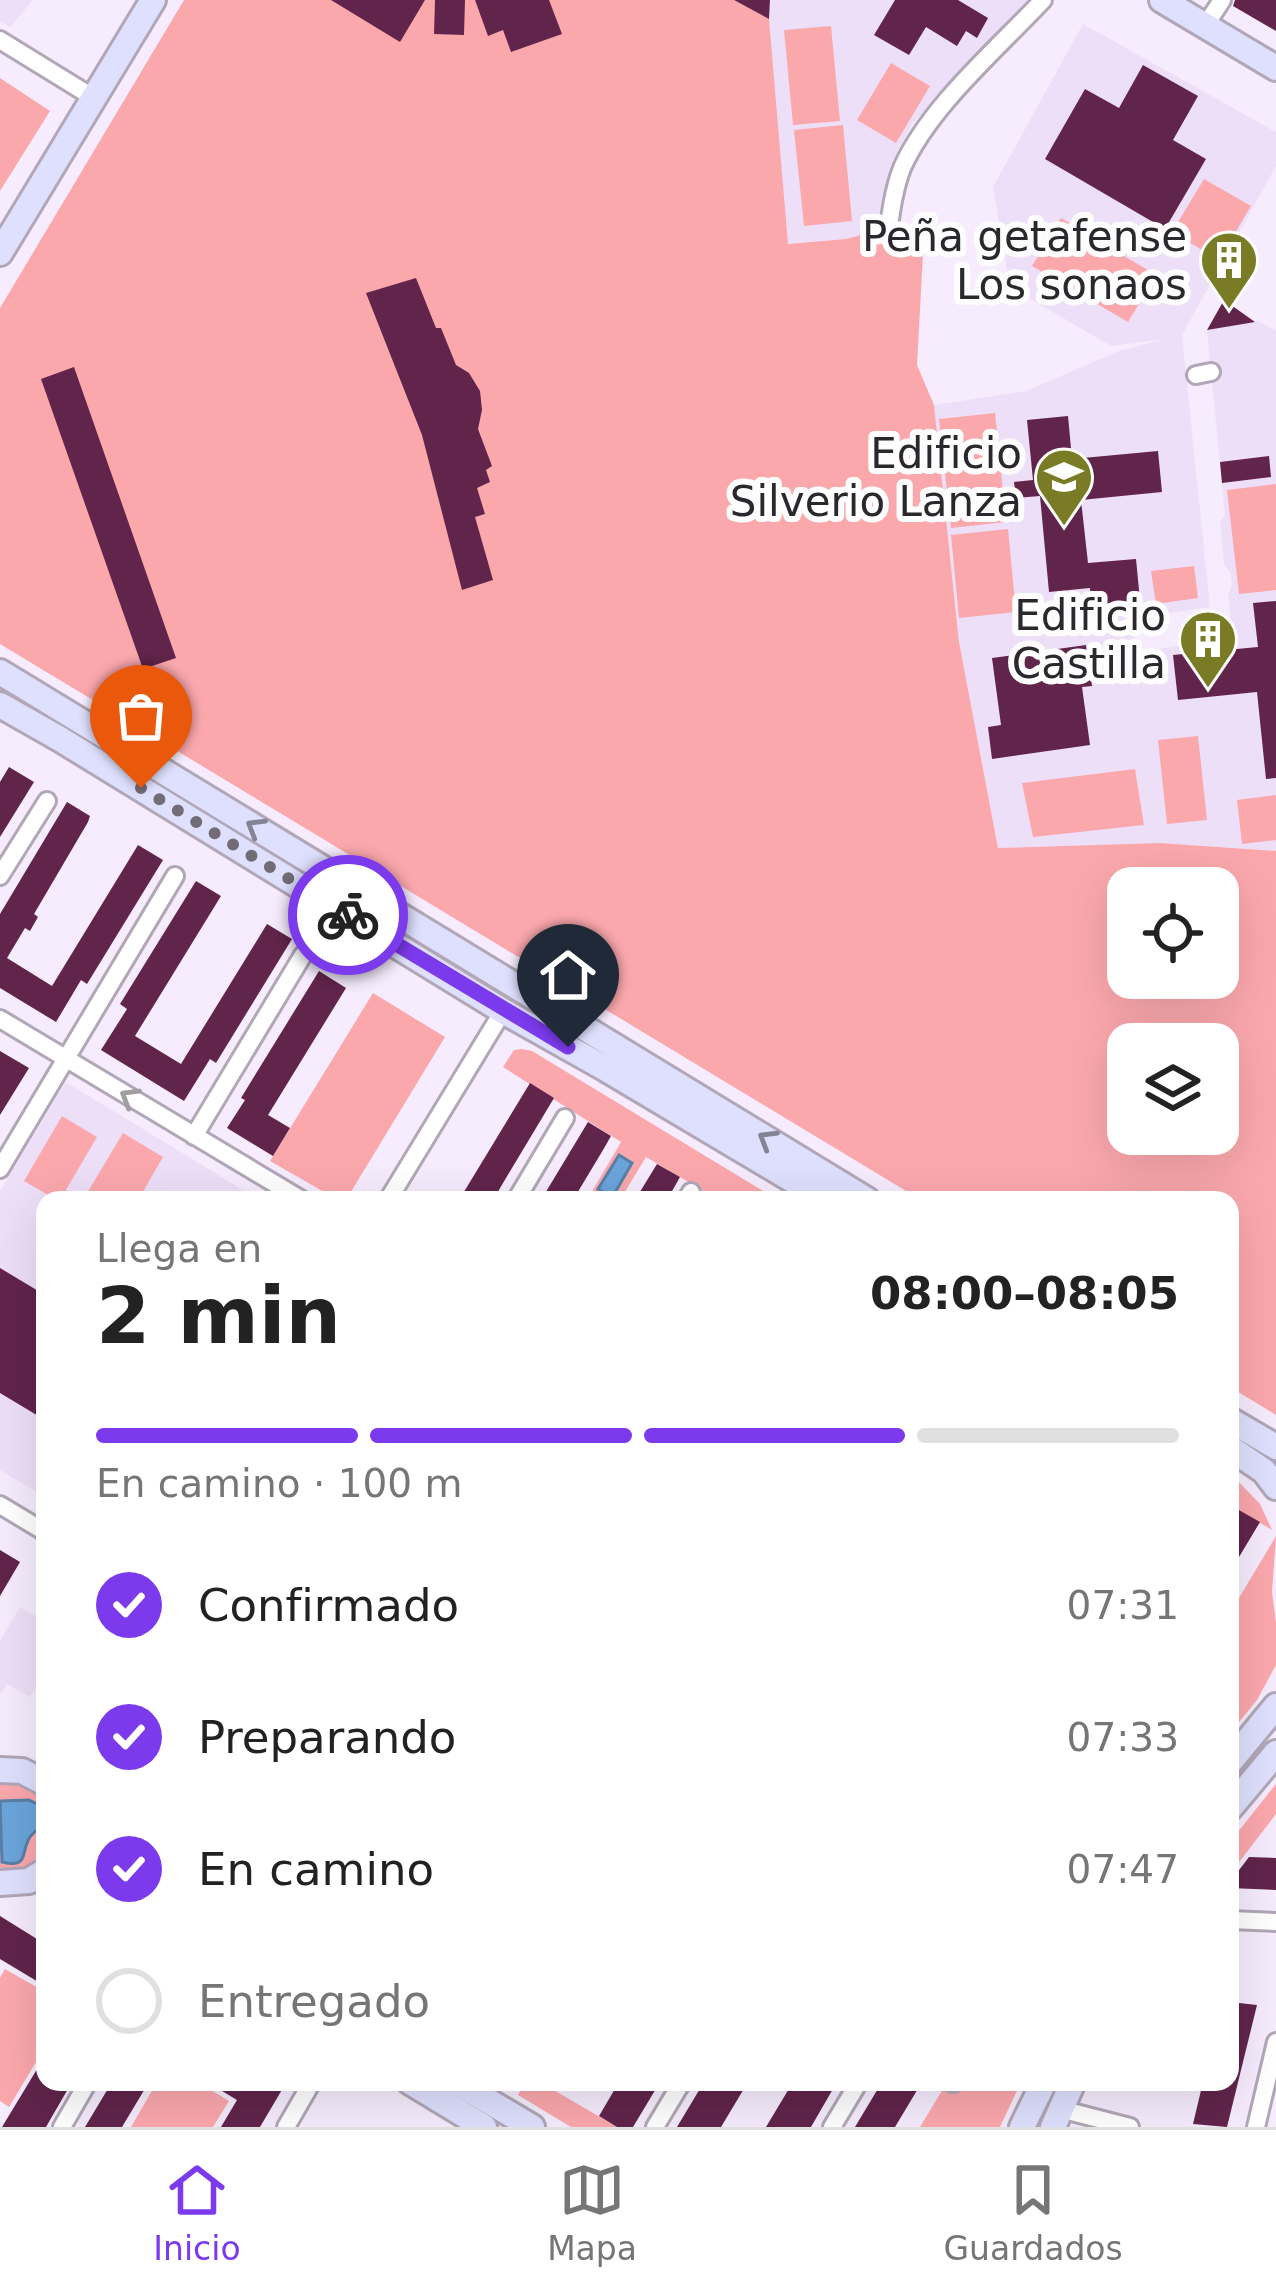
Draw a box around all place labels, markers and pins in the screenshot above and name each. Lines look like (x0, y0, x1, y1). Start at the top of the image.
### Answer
place label: Peña getafense Los sonaos (862, 212, 1187, 309)
building icon: Peña getafense Los sonaos (1198, 229, 1260, 311)
place label: Edificio Silverio Lanza (730, 429, 1022, 526)
school or university icon: Edificio Silverio Lanza (1033, 446, 1095, 528)
place label: Edificio Castilla (1012, 591, 1166, 688)
building icon: Edificio Castilla (1177, 608, 1239, 690)
pin (90, 665, 192, 788)
pin (517, 924, 619, 1047)

